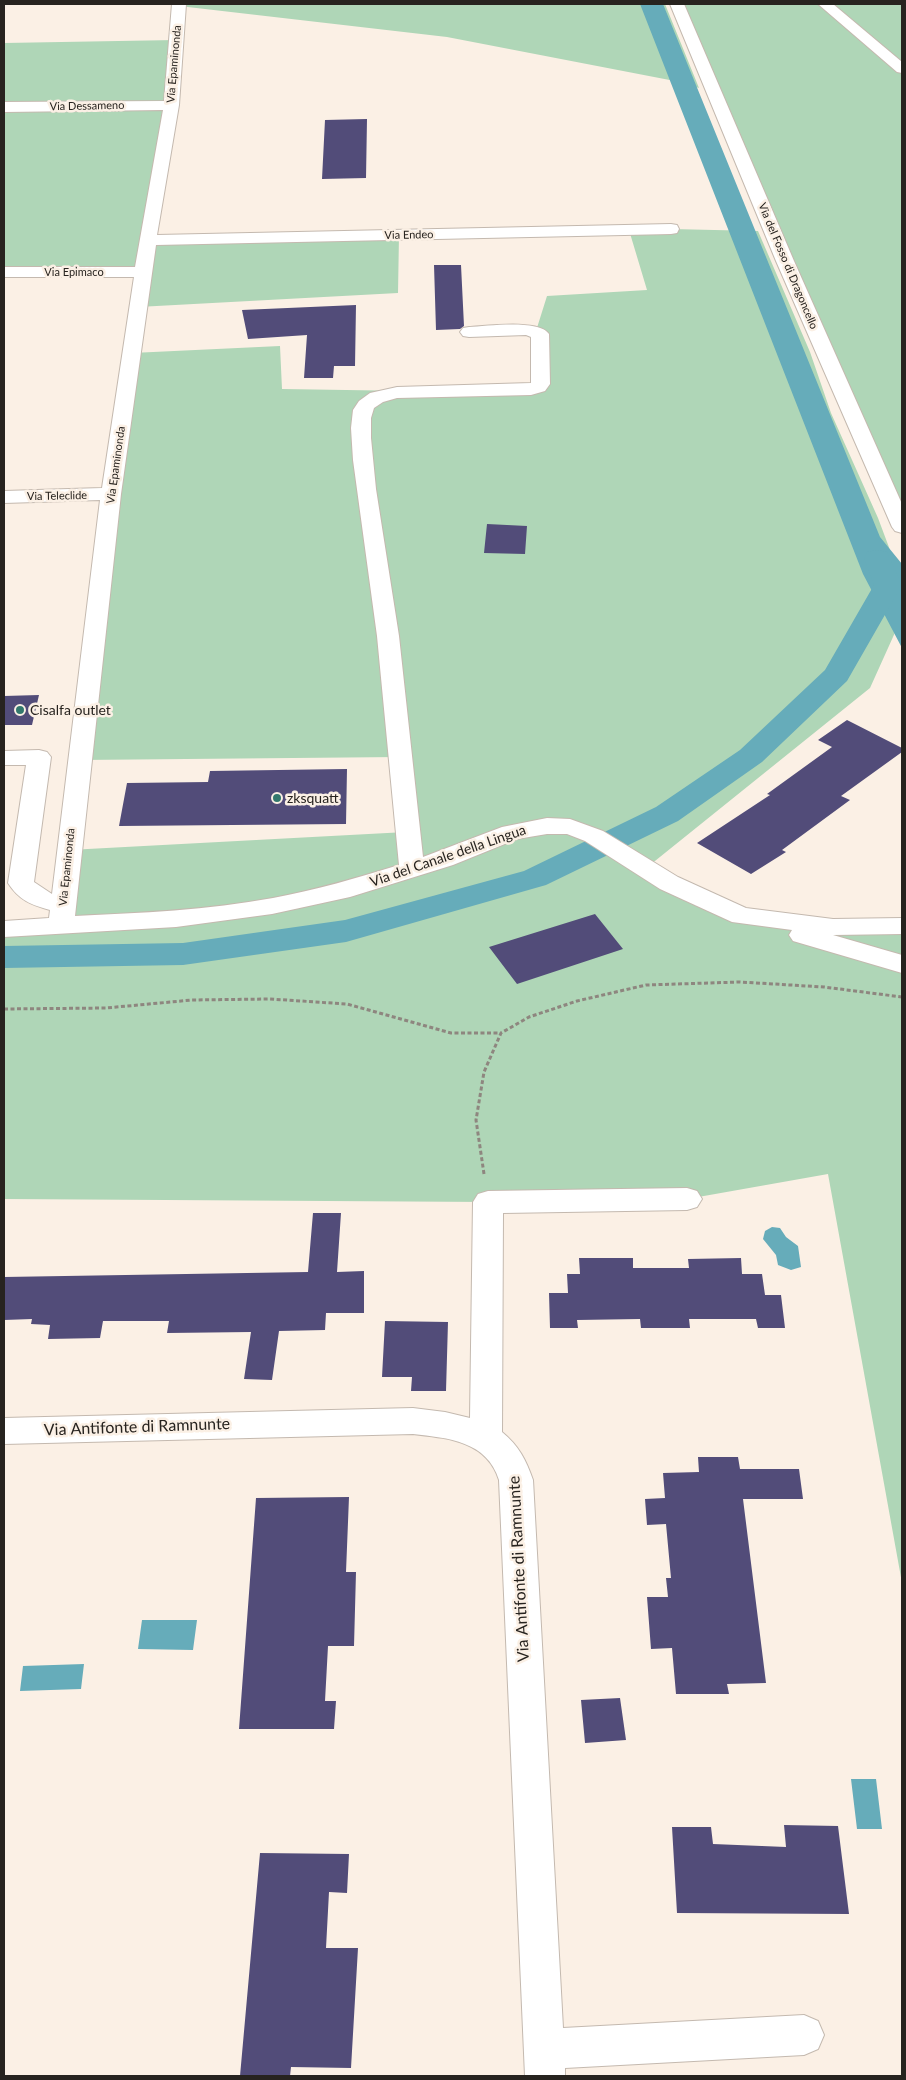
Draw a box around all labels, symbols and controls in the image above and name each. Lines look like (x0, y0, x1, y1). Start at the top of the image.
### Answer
street label: Via Epaminonda (164, 25, 184, 103)
street label: Via Dessameno (50, 99, 124, 113)
street label: Via del Fosso di Dragoncello (755, 201, 821, 331)
street label: Via Endeo (384, 228, 434, 242)
street label: Via Epimaco (44, 265, 104, 279)
street label: Via Epaminonda (104, 425, 128, 505)
street label: Via Teleclide (27, 489, 87, 503)
place label: Cisalfa outlet (30, 702, 111, 718)
marker: Cisalfa outlet (14, 704, 26, 716)
place label: zksquatt (287, 790, 339, 806)
marker: zksquatt (271, 792, 283, 804)
street label: Via del Canale della Lingua (368, 821, 528, 891)
street label: Via Epaminonda (56, 828, 78, 906)
street label: Via Antifonte di Ramnunte (44, 1414, 230, 1440)
street label: Via Antifonte di Ramnunte (505, 1475, 533, 1663)

